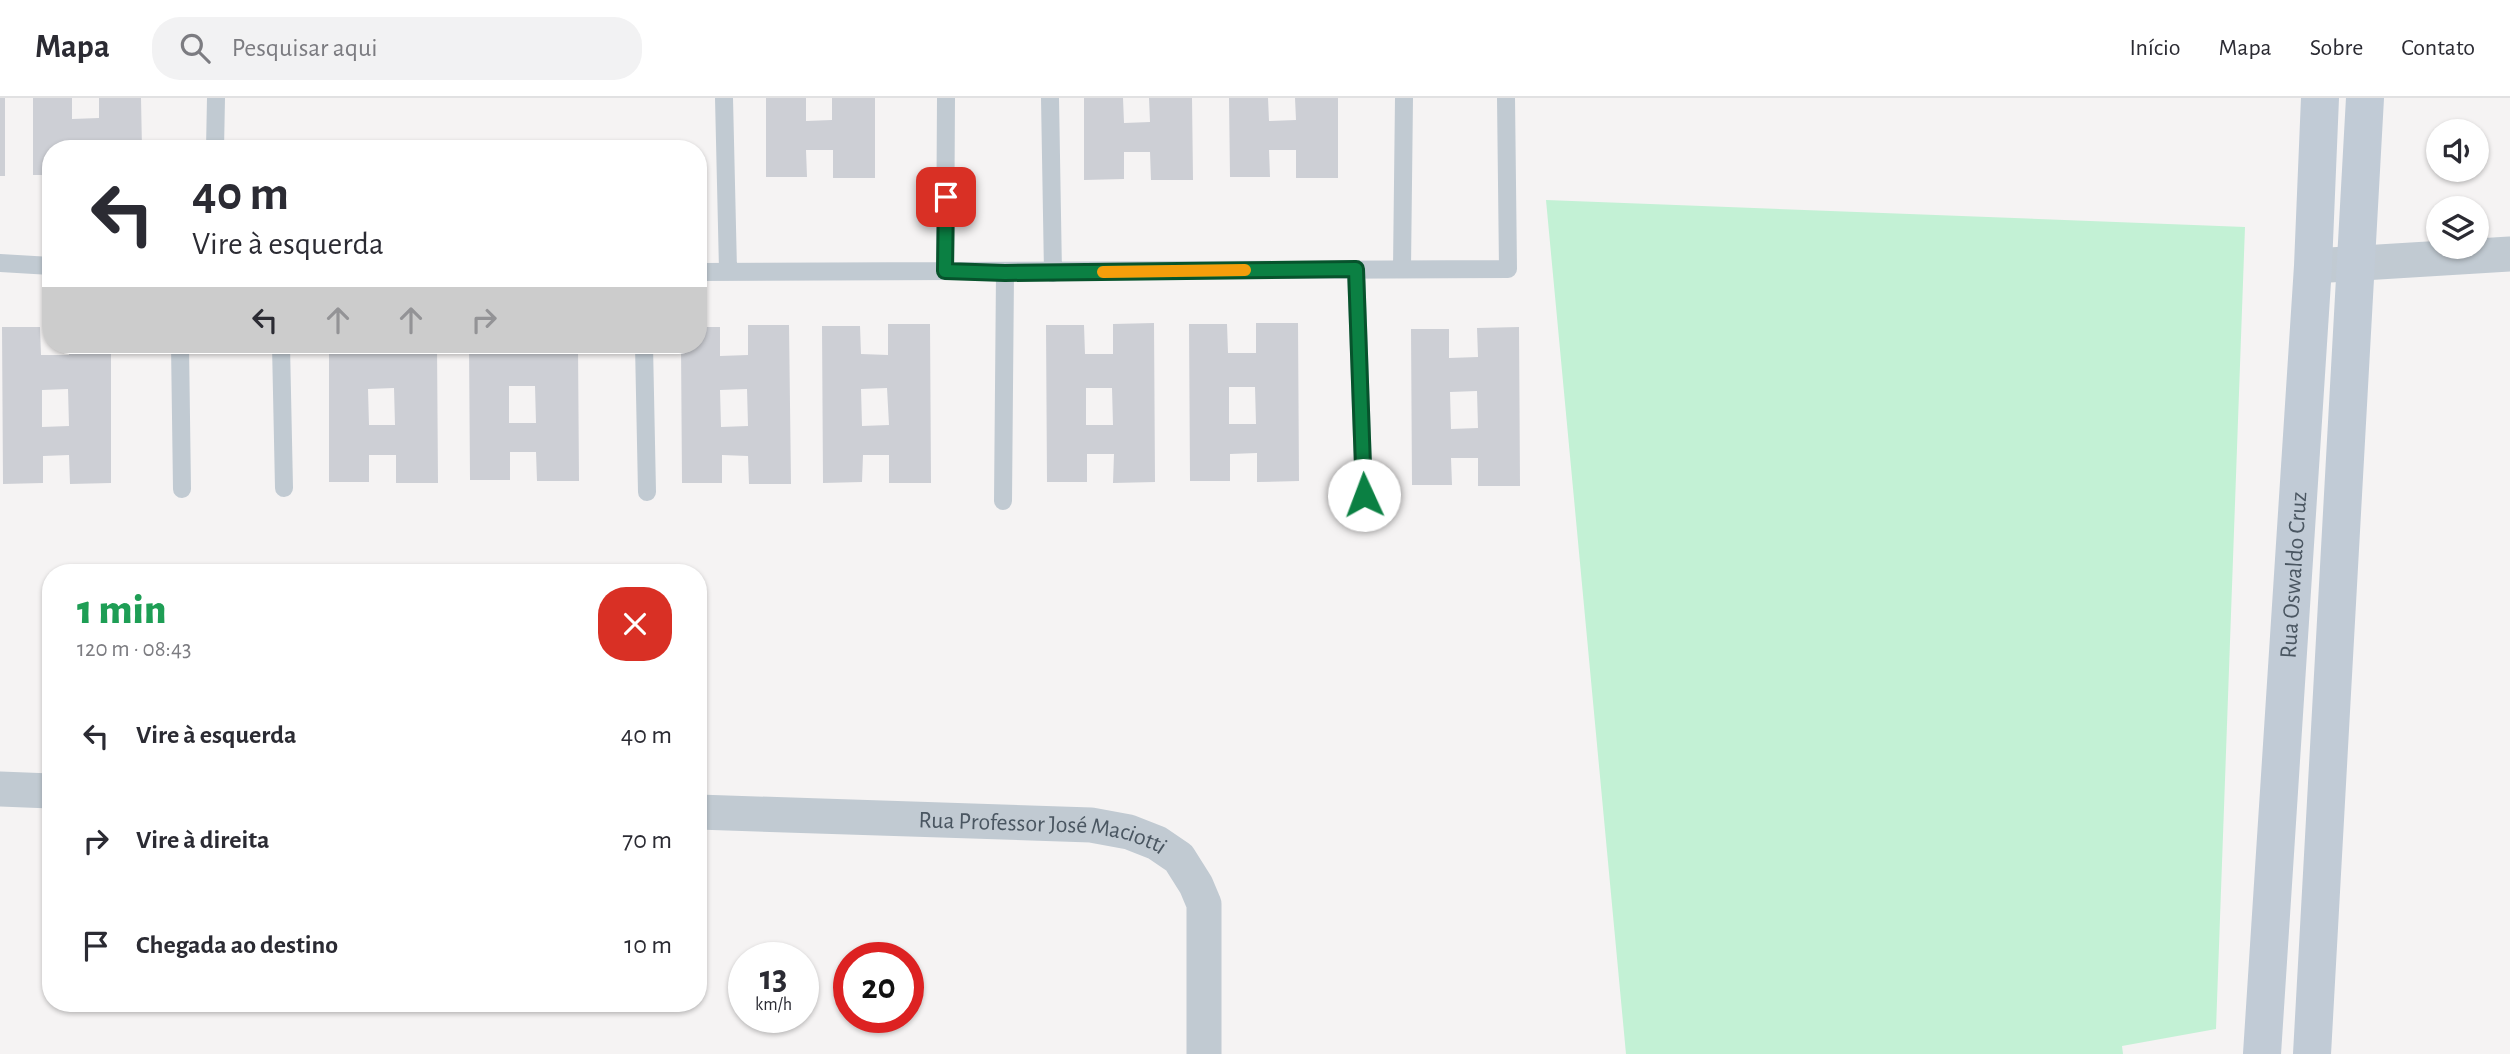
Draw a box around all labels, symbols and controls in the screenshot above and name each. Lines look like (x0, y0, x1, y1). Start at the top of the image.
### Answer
search box (152, 17, 642, 80)
icon: search (176, 29, 214, 67)
text: Mapa (35, 31, 110, 64)
text: Pesquisar aqui (232, 35, 378, 61)
text: Início (2129, 36, 2181, 60)
text: Mapa (2219, 36, 2272, 60)
text: Sobre (2310, 36, 2363, 60)
text: Contato (2401, 36, 2475, 60)
map controls (2426, 119, 2489, 259)
button: sound (2426, 119, 2489, 182)
pin (916, 167, 976, 227)
icon: left (77, 168, 168, 259)
text: 40 m (192, 170, 289, 219)
icon: arrive (927, 178, 965, 216)
button: layers (2426, 196, 2489, 259)
text: Vire à esquerda (192, 228, 384, 260)
icon: left (246, 301, 284, 339)
icon: ahead (319, 301, 357, 339)
icon: ahead (392, 301, 430, 339)
icon: right (465, 301, 503, 339)
position arrow (1327, 458, 1401, 532)
street label: Rua Oswaldo Cruz (2277, 491, 2311, 659)
button: close (598, 587, 672, 661)
text: 1 min (77, 589, 166, 631)
text: 120 m · 08:43 (77, 638, 191, 661)
icon: left (77, 717, 115, 755)
text: Vire à esquerda (136, 722, 297, 748)
text: 40 m (621, 722, 672, 748)
street label: Rua Professor José Maciotti (918, 808, 1171, 859)
icon: right (77, 822, 115, 860)
text: Vire à direita (136, 827, 270, 853)
text: 70 m (622, 827, 672, 853)
icon: arrive (77, 927, 115, 965)
text: Chegada ao destino (136, 932, 338, 958)
text: 10 m (624, 932, 672, 958)
speed limit sign: 20 (833, 942, 924, 1033)
text: 13 (760, 961, 787, 996)
text: km/h (755, 996, 792, 1014)

